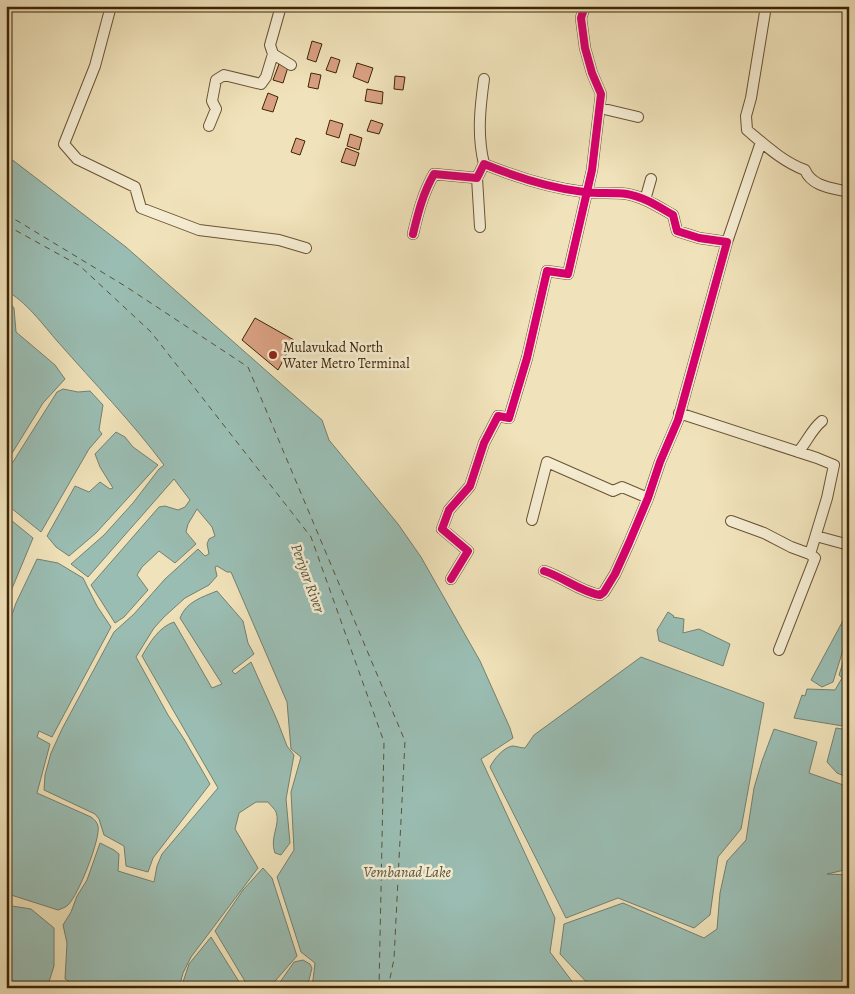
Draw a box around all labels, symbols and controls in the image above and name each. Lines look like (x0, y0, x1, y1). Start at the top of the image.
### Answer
place label: Mulavukad North Water Metro Terminal (282, 338, 410, 373)
marker: Mulavukad North Water Metro Terminal (267, 349, 279, 361)
water label: Periyar River (286, 541, 330, 616)
water label: Vembanad Lake (363, 862, 451, 882)

